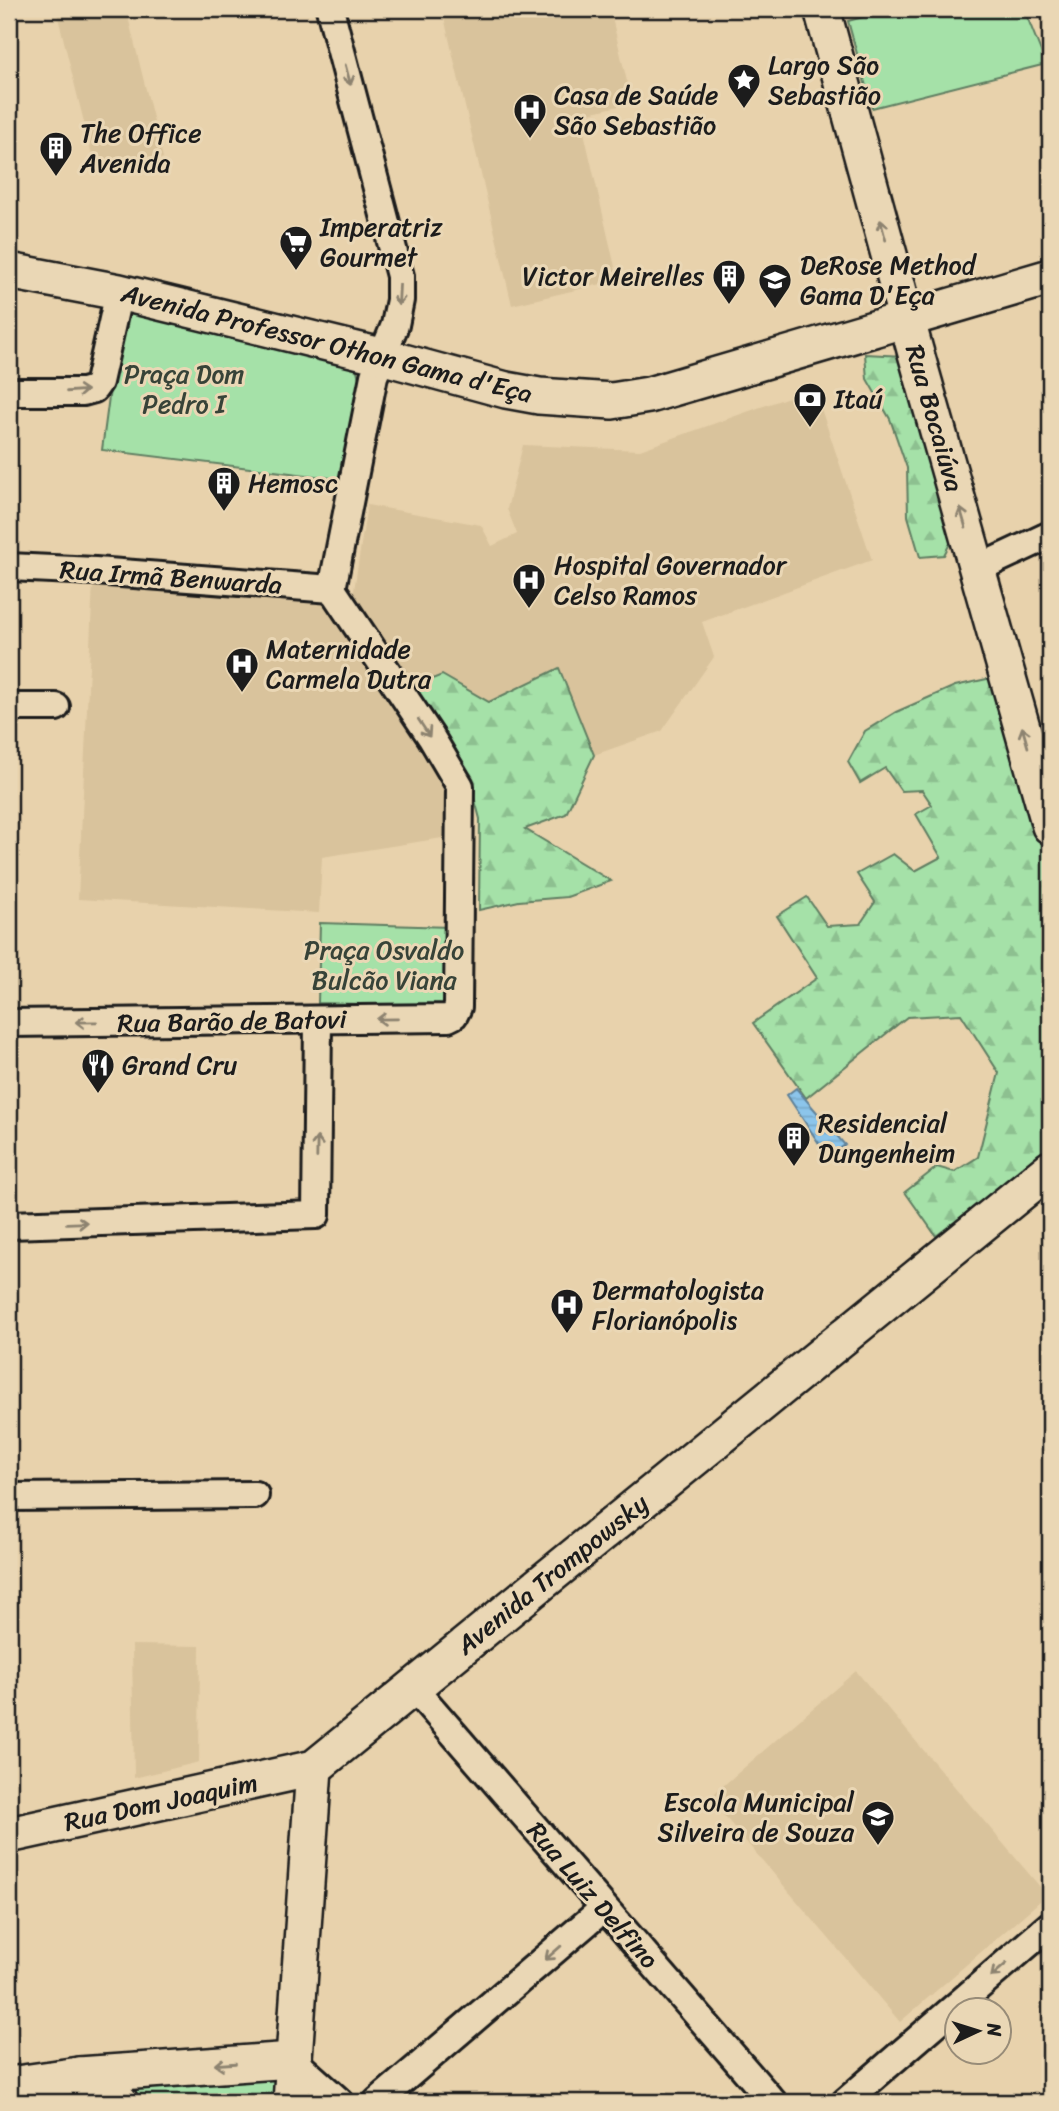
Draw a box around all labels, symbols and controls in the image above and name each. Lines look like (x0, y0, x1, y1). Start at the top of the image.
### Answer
place label: Largo São Sebastião (768, 42, 881, 118)
place icon: Largo São Sebastião (725, 61, 763, 110)
one-way arrow (342, 64, 355, 86)
place label: Casa de Saúde São Sebastião (554, 72, 718, 148)
hospital icon: Casa de Saúde São Sebastião (511, 91, 549, 140)
place label: The Office Avenida (79, 110, 202, 186)
building icon: The Office Avenida (37, 129, 75, 178)
place label: Imperatriz Gourmet (319, 204, 443, 280)
one-way arrow (876, 219, 889, 242)
supermarket icon: Imperatriz Gourmet (277, 223, 315, 272)
place label: DeRose Method Gama D'Eça (800, 242, 978, 318)
place label: Victor Meirelles (522, 253, 705, 299)
building icon: Victor Meirelles (710, 257, 748, 306)
school or university icon: DeRose Method Gama D'Eça (756, 261, 794, 310)
street label: Avenida Professor Othon Gama d'Eça (116, 269, 537, 416)
one-way arrow (392, 284, 405, 306)
street label: Rua Bocaiúva (892, 339, 978, 497)
park label: Praça Dom Pedro I (124, 351, 244, 427)
place label: Itaú (833, 376, 883, 422)
bank icon: Itaú (791, 380, 829, 429)
one-way arrow (65, 384, 88, 397)
place label: Hemosc (248, 460, 338, 506)
building icon: Hemosc (205, 464, 243, 513)
one-way arrow (955, 508, 968, 530)
place label: Hospital Governador Celso Ramos (554, 542, 788, 618)
street label: Rua Irmã Benwarda (58, 546, 284, 608)
hospital icon: Hospital Governador Celso Ramos (510, 561, 548, 610)
place label: Maternidade Carmela Dutra (266, 626, 432, 702)
hospital icon: Maternidade Carmela Dutra (223, 645, 261, 694)
one-way arrow (417, 717, 431, 737)
one-way arrow (1017, 726, 1030, 748)
park label: Praça Osvaldo Bulcão Viana (304, 927, 464, 1003)
street label: Rua Barão de Batovi (117, 996, 348, 1046)
one-way arrow (376, 1012, 399, 1026)
one-way arrow (75, 1015, 98, 1029)
place label: Grand Cru (122, 1042, 237, 1088)
restaurant icon: Grand Cru (79, 1046, 117, 1095)
place label: Residencial Dungenheim (818, 1100, 955, 1176)
building icon: Residencial Dungenheim (775, 1119, 813, 1168)
one-way arrow (310, 1136, 324, 1159)
one-way arrow (65, 1216, 88, 1229)
place label: Dermatologista Florianópolis (592, 1267, 764, 1343)
hospital icon: Dermatologista Florianópolis (548, 1286, 586, 1335)
street label: Avenida Trompowsky (445, 1481, 659, 1667)
street label: Rua Dom Joaquim (60, 1759, 262, 1845)
place label: Escola Municipal Silveira de Souza (658, 1779, 855, 1855)
school or university icon: Escola Municipal Silveira de Souza (859, 1798, 897, 1847)
street label: Rua Luiz Delfino (515, 1810, 671, 1980)
one-way arrow (544, 1945, 562, 1961)
one-way arrow (990, 1962, 1008, 1978)
north arrow (944, 1996, 1014, 2066)
text: N (977, 2021, 1011, 2038)
one-way arrow (214, 2058, 237, 2071)

